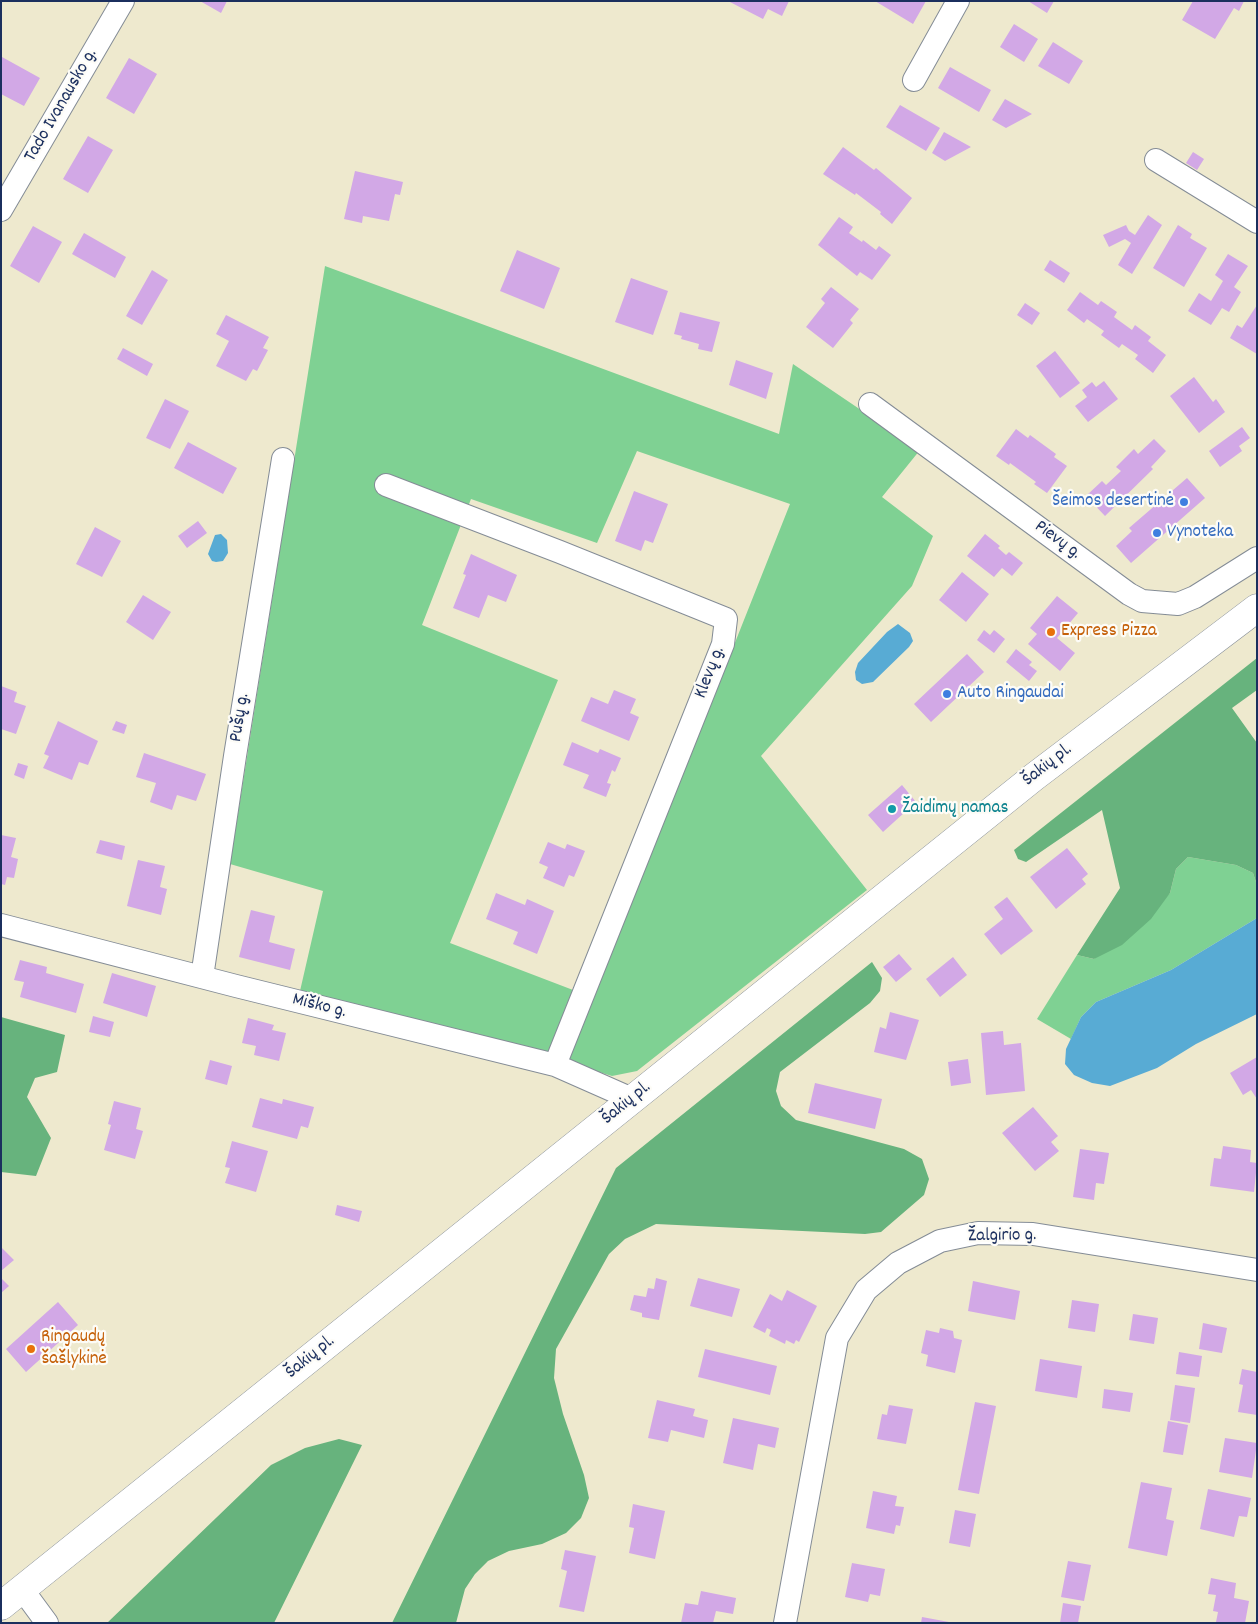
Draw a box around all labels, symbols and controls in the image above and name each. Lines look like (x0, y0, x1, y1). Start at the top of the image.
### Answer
street label: Tado Ivanausko g. (20, 45, 104, 167)
place label: Šeimos desertinė (1052, 491, 1174, 513)
marker: Šeimos desertinė (1178, 496, 1190, 508)
street label: Pievų g. (1029, 516, 1085, 566)
place label: Vynoteka (1167, 522, 1233, 544)
marker: Vynoteka (1151, 527, 1163, 539)
place label: Express Pizza (1061, 621, 1157, 643)
marker: Express Pizza (1045, 626, 1057, 638)
street label: Klevų g. (691, 644, 731, 702)
place label: Auto Ringaudai (957, 683, 1064, 705)
marker: Auto Ringaudai (941, 688, 953, 700)
street label: Pušų g. (226, 692, 256, 744)
street label: Šakių pl. (1019, 739, 1077, 793)
place label: Žaidimų namas (902, 798, 1009, 820)
marker: Žaidimų namas (886, 803, 898, 815)
street label: Miško g. (290, 989, 348, 1025)
street label: Šakių pl. (598, 1077, 656, 1131)
street label: Žalgirio g. (968, 1225, 1036, 1249)
place label: Ringaudų šašlykinė (41, 1327, 107, 1371)
street label: Šakių pl. (282, 1331, 340, 1385)
marker: Ringaudų šašlykinė (25, 1343, 37, 1355)

